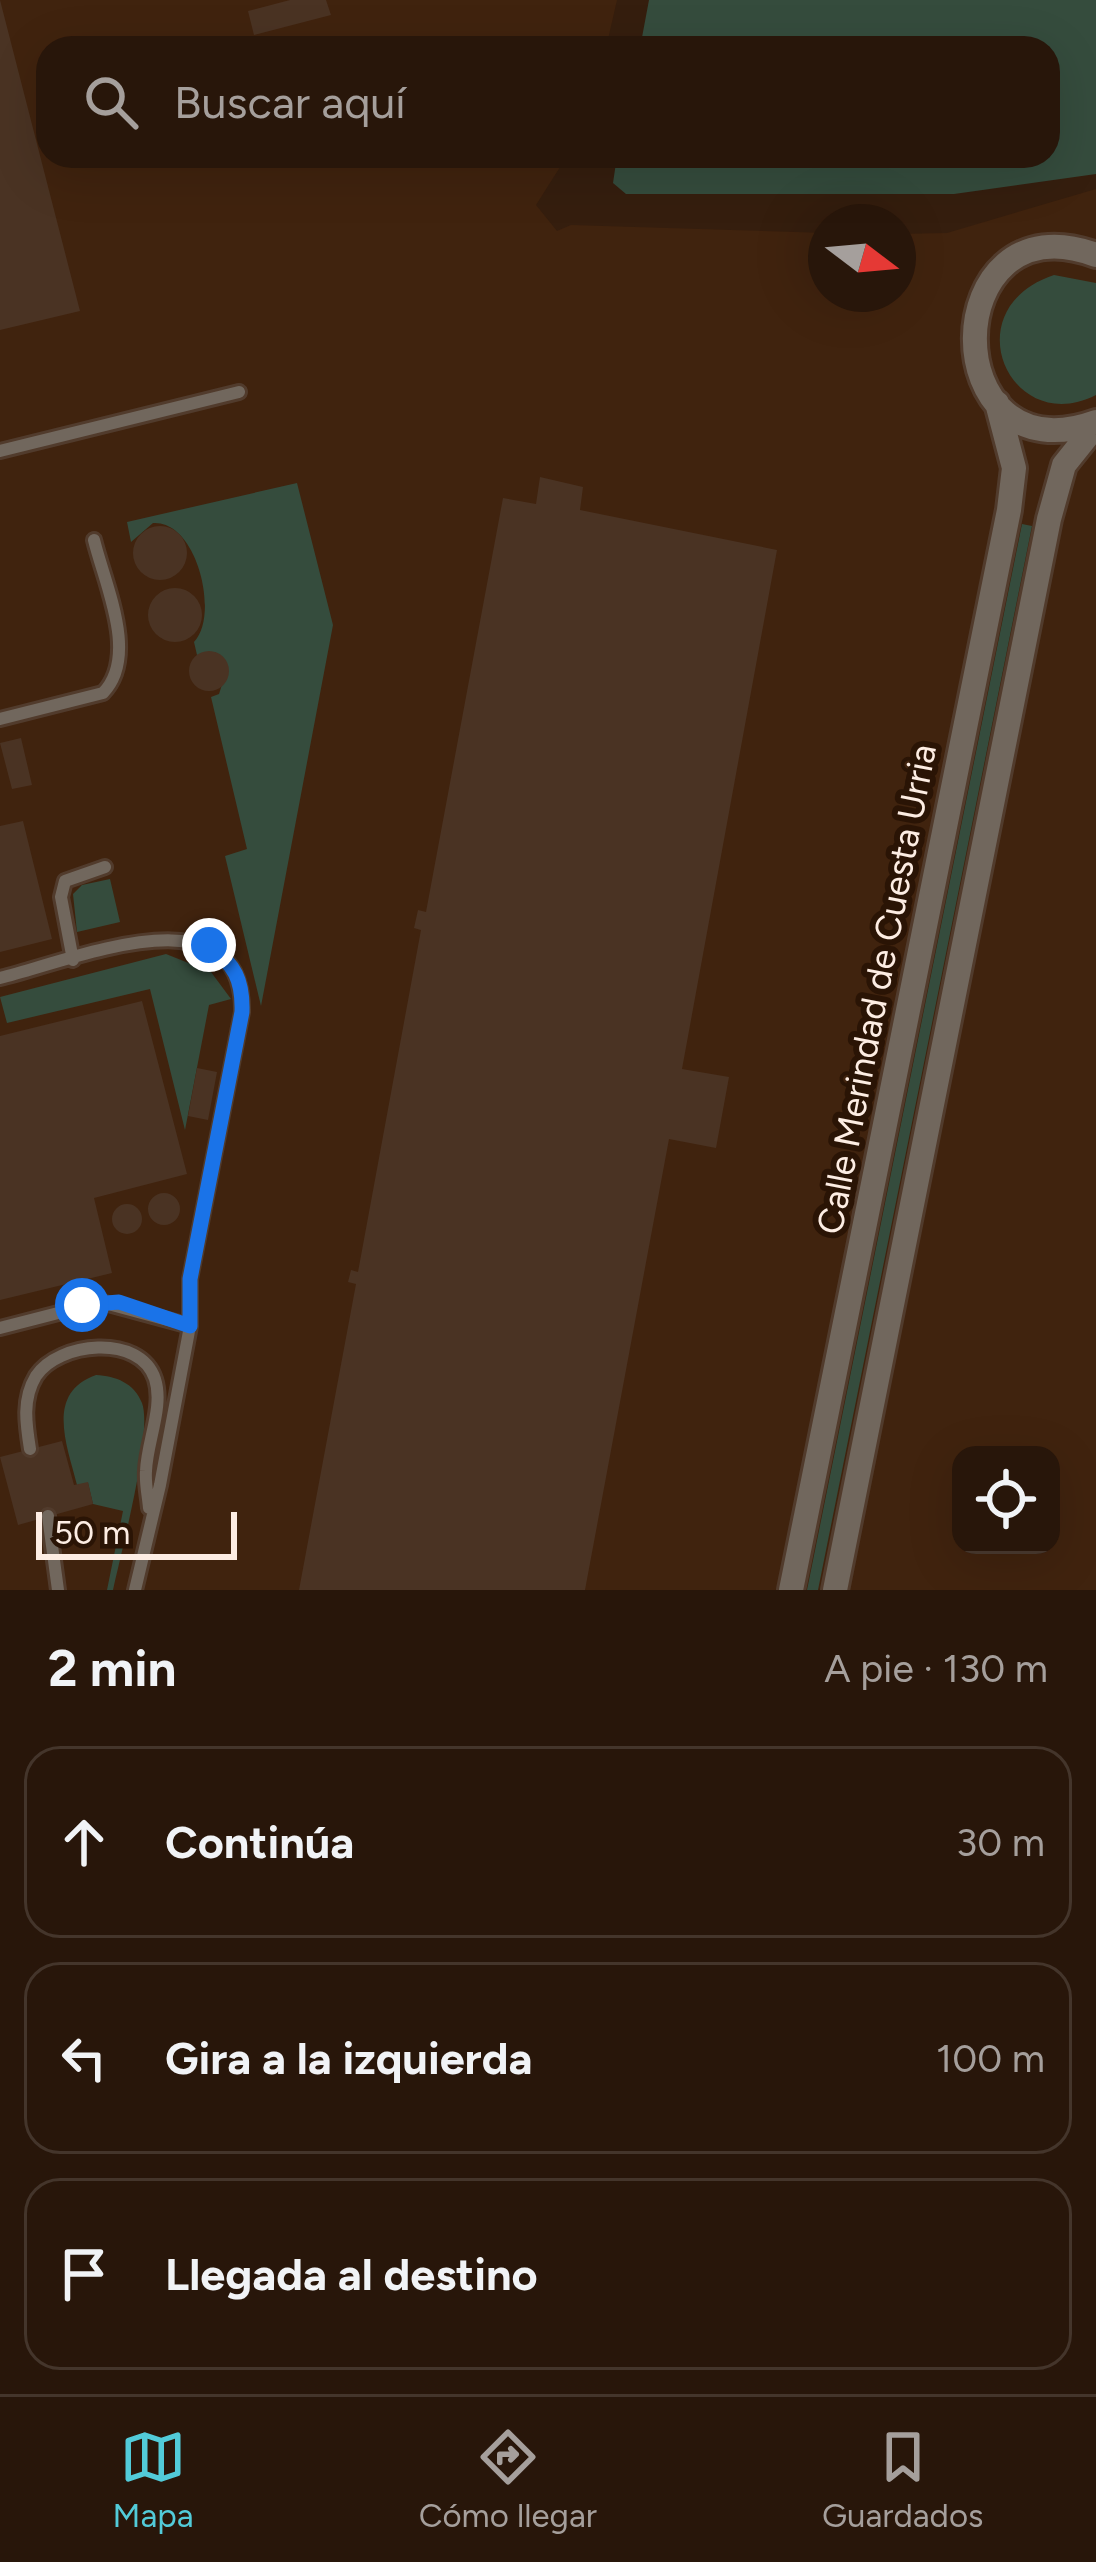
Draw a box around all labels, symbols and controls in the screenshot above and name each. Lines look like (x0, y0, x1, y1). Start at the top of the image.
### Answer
search box (36, 36, 1060, 168)
icon: search (78, 69, 144, 135)
text: Buscar aquí (174, 75, 406, 129)
north arrow (808, 204, 916, 312)
street label: Calle Merindad de Cuesta Urria (808, 740, 945, 1238)
route end (182, 918, 236, 972)
route start (55, 1278, 109, 1332)
map controls (952, 1446, 1060, 1554)
button: locate (952, 1446, 1060, 1554)
scale bar (36, 1506, 237, 1559)
text: 50 m (54, 1513, 130, 1552)
text: 2 min (48, 1638, 176, 1699)
text: A pie · 130 m (824, 1645, 1048, 1692)
icon: ahead (51, 1809, 117, 1875)
text: Continúa (165, 1815, 354, 1869)
text: 30 m (956, 1819, 1045, 1866)
icon: left (51, 2025, 117, 2091)
text: Gira a la izquierda (165, 2031, 532, 2085)
text: 100 m (936, 2035, 1045, 2082)
icon: arrive (51, 2241, 117, 2307)
text: Llegada al destino (165, 2247, 538, 2301)
tab: Mapa (113, 2424, 194, 2535)
tab: Cómo llegar (419, 2424, 597, 2535)
tab: Guardados (822, 2424, 983, 2535)

